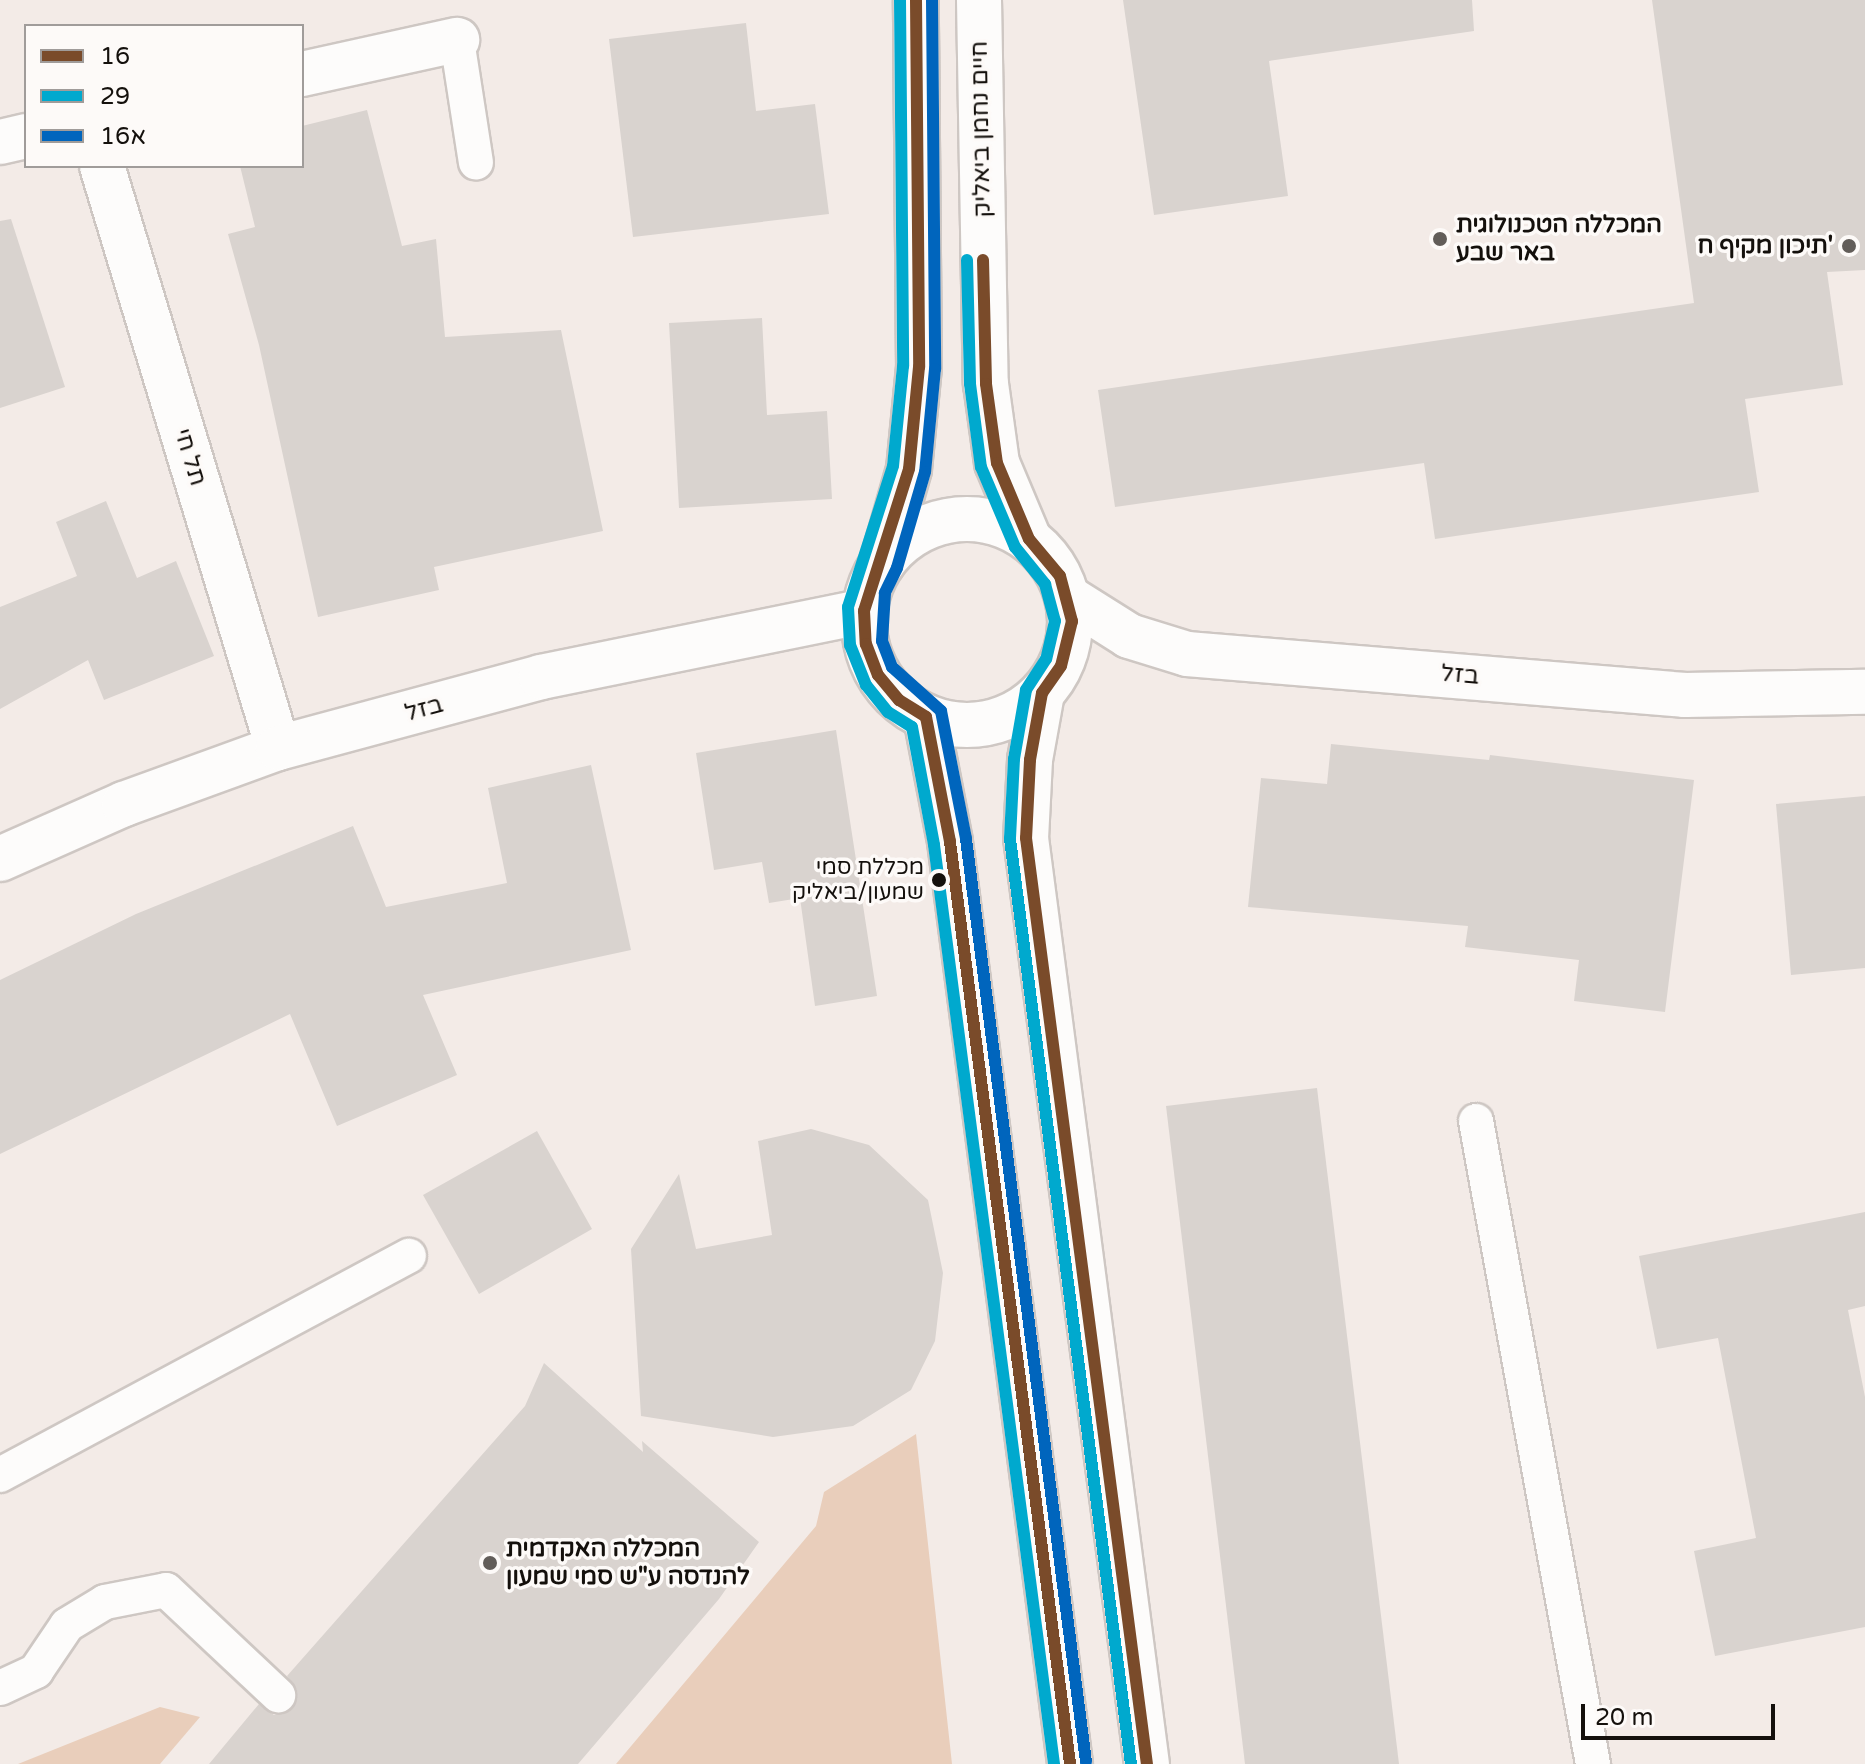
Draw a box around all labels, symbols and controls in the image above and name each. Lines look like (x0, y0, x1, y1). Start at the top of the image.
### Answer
legend (24, 24, 304, 168)
street label: חיים נחמן ביאליק (965, 41, 997, 217)
text: 16 (100, 42, 130, 71)
text: 29 (100, 82, 130, 111)
text: 16א (100, 122, 146, 151)
place label: המכללה הטכנולוגית באר שבע (1456, 211, 1662, 267)
marker: המכללה הטכנולוגית באר שבע (1431, 230, 1449, 248)
place label: תיכון מקיף ח' (1697, 232, 1833, 260)
marker: תיכון מקיף ח' (1840, 237, 1858, 255)
street label: תל חי (168, 425, 212, 489)
street label: בזל (1440, 659, 1480, 691)
street label: בזל (402, 690, 446, 728)
place label: מכללת סמי שמעון/ביאליק (792, 854, 924, 906)
marker: מכללת סמי שמעון/ביאליק (931, 872, 947, 888)
place label: המכללה האקדמית להנדסה ע"ש סמי שמעון (506, 1535, 750, 1591)
marker: המכללה האקדמית להנדסה ע"ש סמי שמעון (481, 1554, 499, 1572)
scale bar (1585, 1688, 1779, 1738)
text: 20 m (1595, 1703, 1653, 1732)

